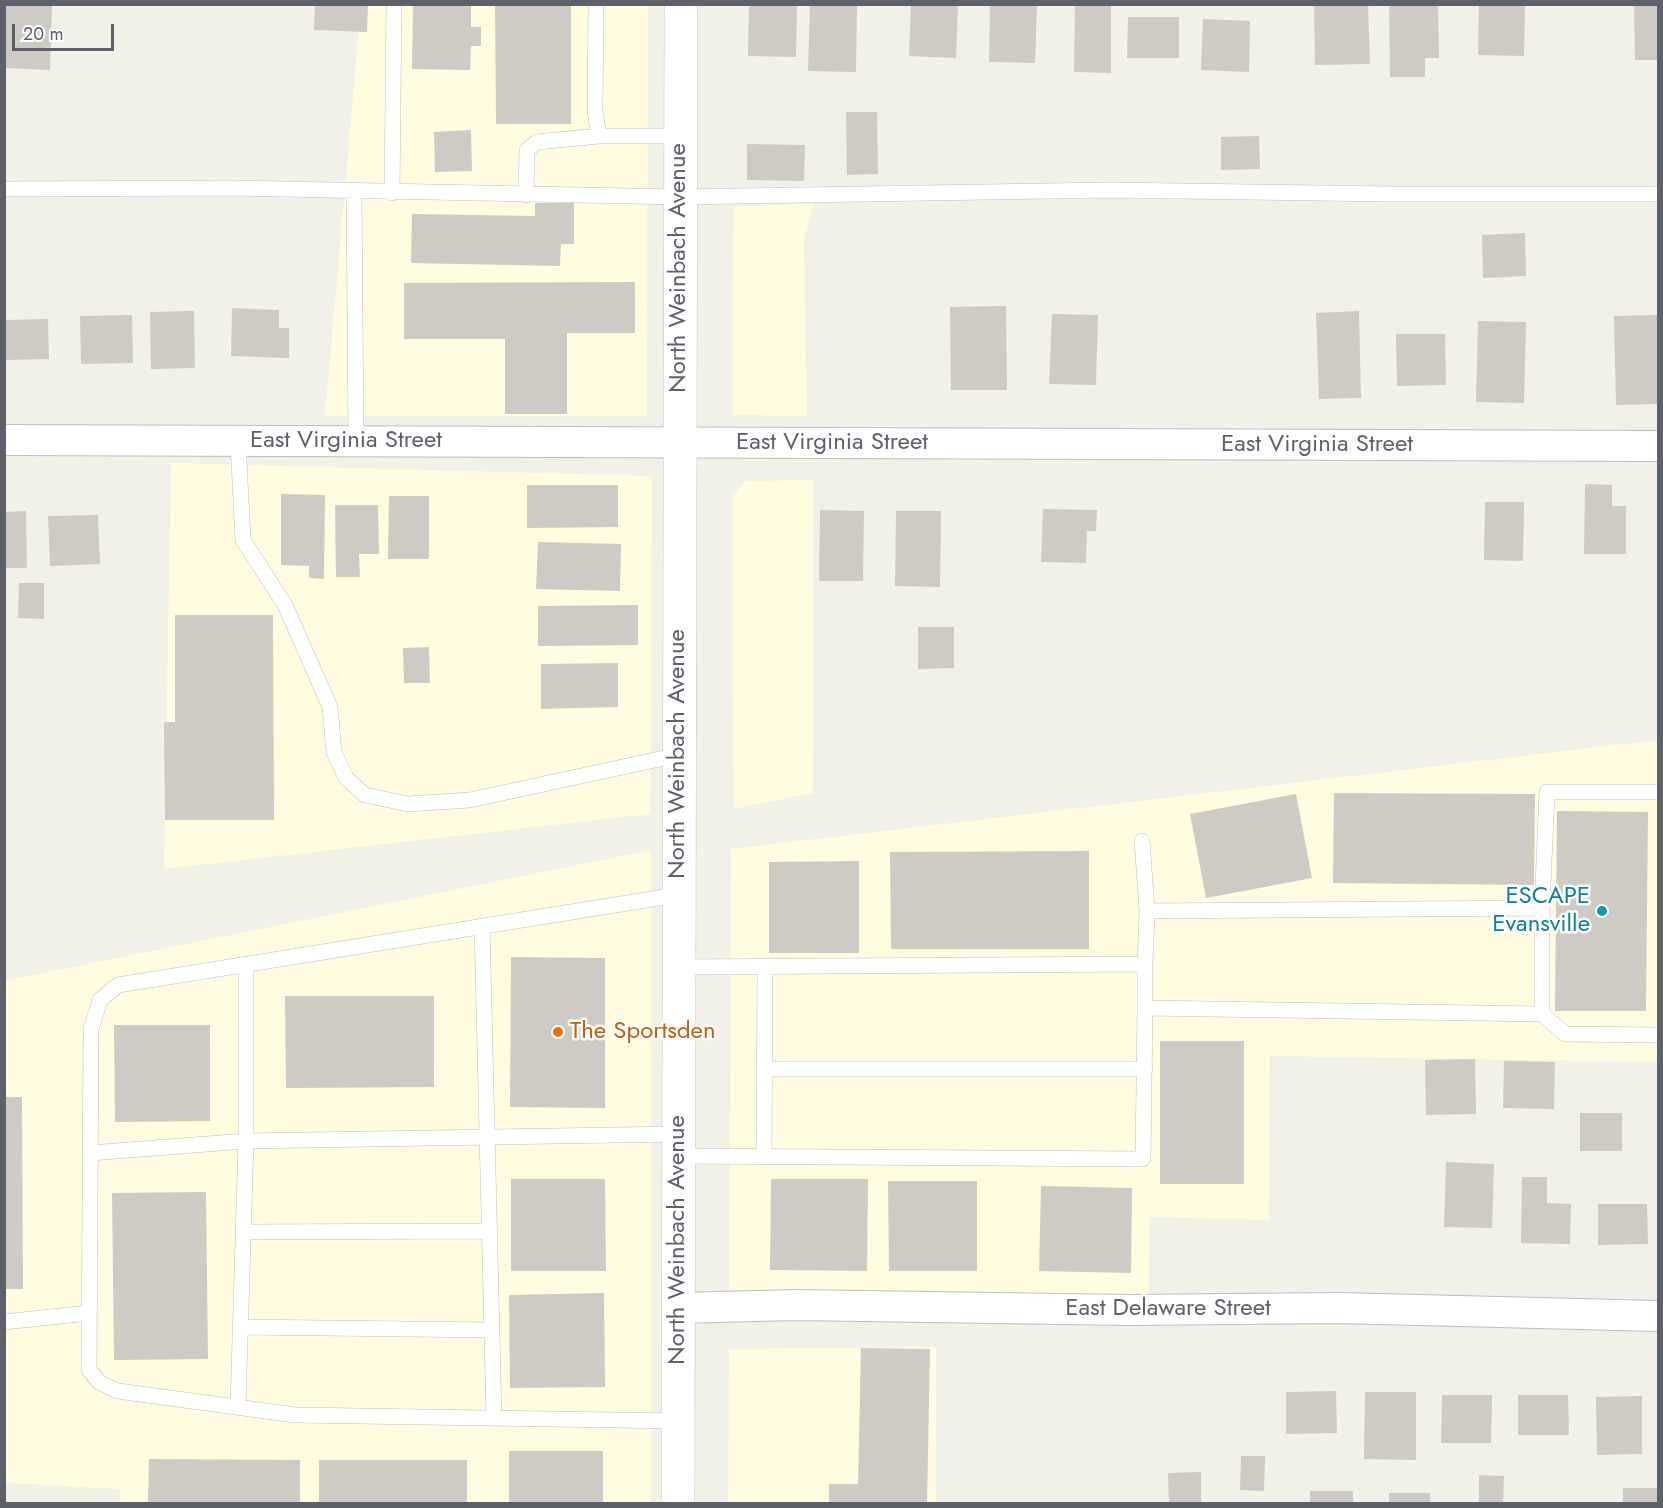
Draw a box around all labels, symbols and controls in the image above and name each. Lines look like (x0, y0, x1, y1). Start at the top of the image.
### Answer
scale bar (15, 12, 117, 50)
text: 20 m (23, 21, 63, 47)
street label: North Weinbach Avenue (665, 143, 693, 393)
street label: East Virginia Street (250, 427, 442, 455)
street label: East Virginia Street (736, 429, 928, 457)
street label: East Virginia Street (1221, 431, 1413, 459)
street label: North Weinbach Avenue (664, 629, 692, 879)
place label: ESCAPE Evansville (1492, 883, 1590, 939)
marker: ESCAPE Evansville (1595, 904, 1609, 918)
place label: The Sportsden (570, 1018, 716, 1046)
marker: The Sportsden (551, 1025, 565, 1039)
street label: North Weinbach Avenue (664, 1115, 692, 1365)
street label: East Delaware Street (1065, 1295, 1271, 1323)

